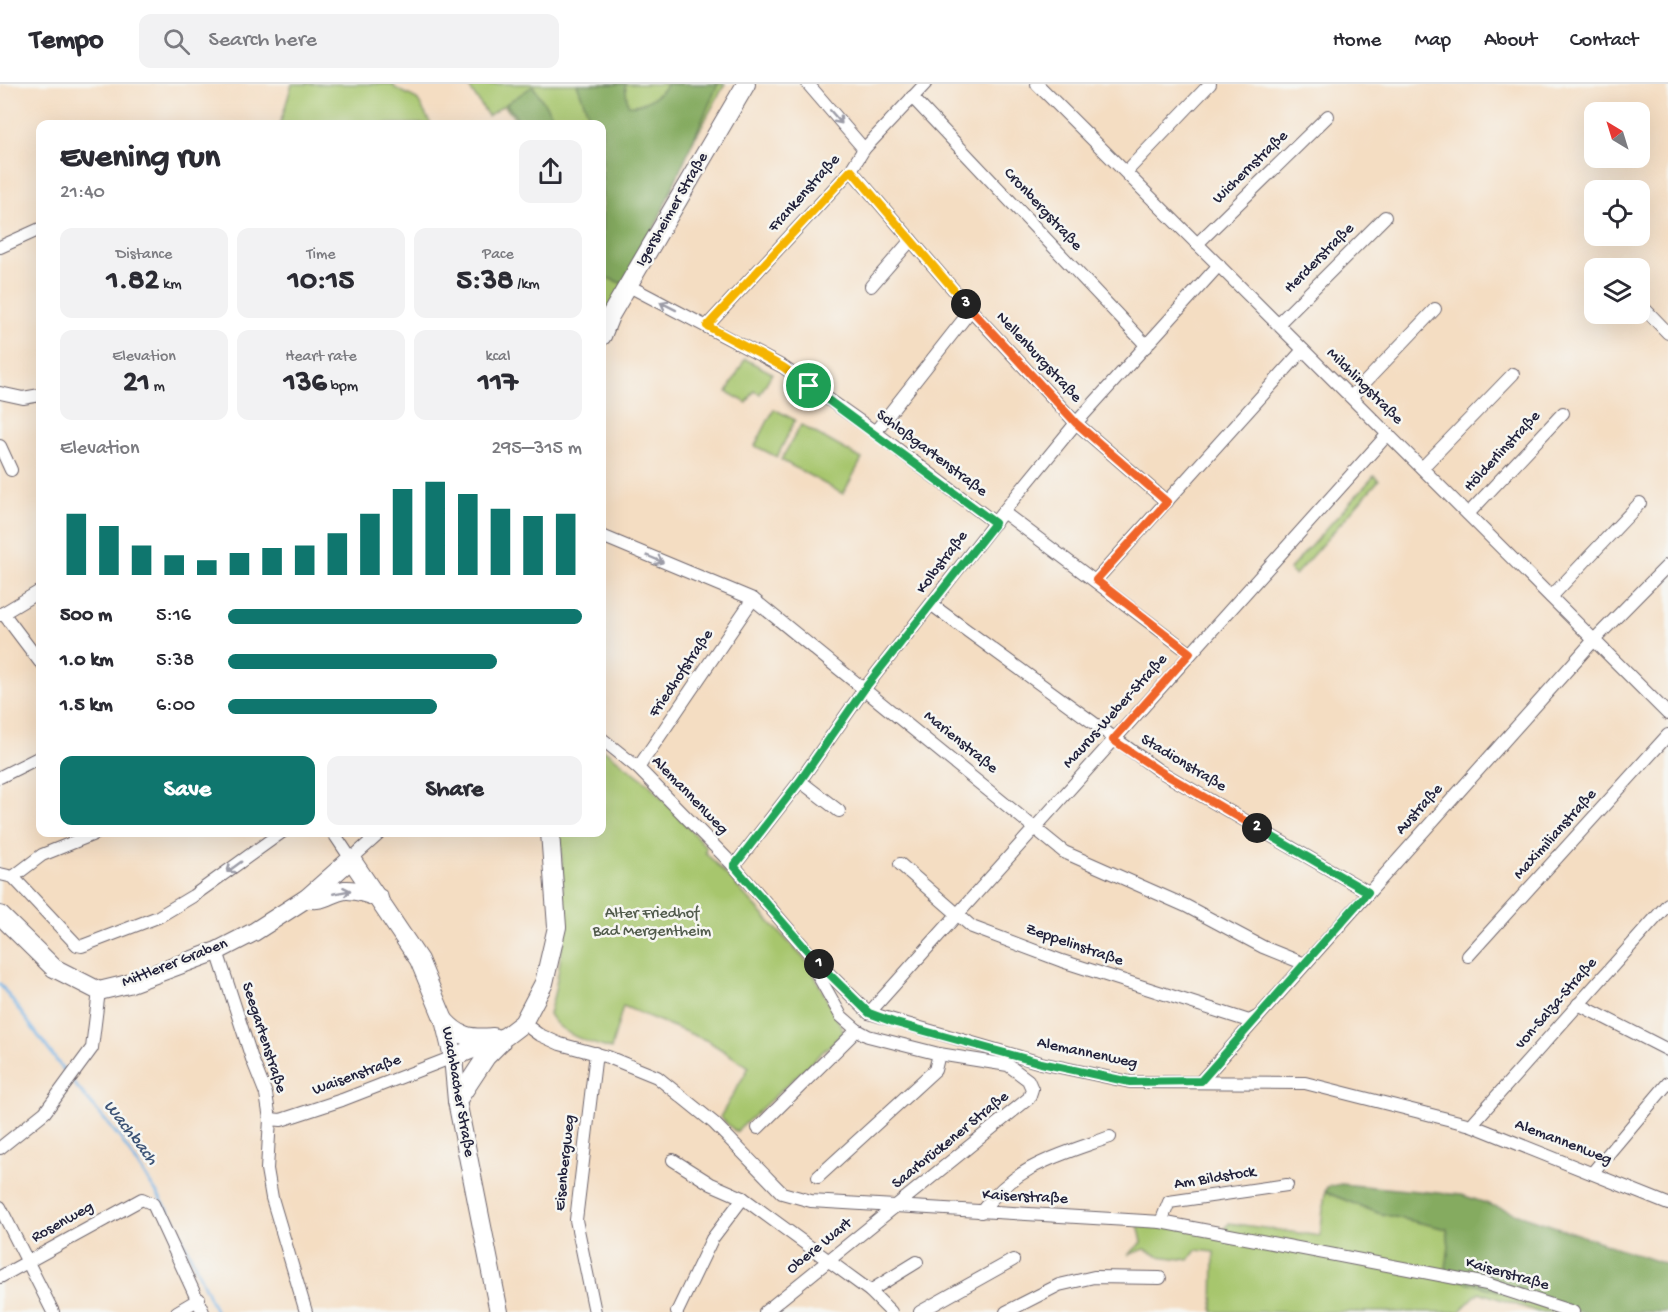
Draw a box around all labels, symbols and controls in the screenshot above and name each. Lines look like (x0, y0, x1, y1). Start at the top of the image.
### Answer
search box (139, 14, 559, 68)
text: Tempo (30, 25, 103, 58)
icon: search (160, 25, 193, 58)
text: Search here (208, 28, 317, 54)
text: Home (1333, 29, 1381, 54)
text: Map (1414, 29, 1451, 54)
text: About (1484, 29, 1537, 54)
text: Contact (1570, 29, 1638, 54)
north arrow (1584, 102, 1650, 168)
map controls (1584, 102, 1650, 324)
one-way arrow (829, 109, 843, 124)
street label: Wichernstraße (1209, 127, 1293, 209)
text: Evening run (60, 140, 220, 178)
button: share (519, 140, 582, 203)
street label: Igersheimer Straße (633, 149, 714, 270)
street label: Frankenstraße (764, 151, 845, 238)
street label: Cronbergstraße (999, 165, 1086, 256)
button: locate (1584, 180, 1650, 246)
text: 21:40 (60, 182, 105, 205)
street label: Herderstraße (1281, 219, 1360, 298)
text: Distance (116, 246, 172, 265)
text: Time (306, 246, 336, 265)
text: Pace (482, 246, 514, 265)
button: layers (1584, 258, 1650, 324)
text: 1.82 (107, 265, 159, 300)
text: 10:15 (288, 265, 354, 300)
text: 5:38 (456, 265, 514, 300)
text: km (159, 276, 181, 295)
text: /km (514, 276, 540, 295)
pin: 3 (951, 289, 981, 319)
text: 3 (962, 294, 970, 313)
one-way arrow (660, 299, 678, 311)
street label: Nellenburgstraße (991, 309, 1085, 408)
street label: Milchlingstraße (1322, 345, 1407, 430)
text: Elevation (112, 348, 176, 367)
text: Heart rate (285, 348, 357, 367)
text: kcal (486, 348, 510, 367)
pin (783, 360, 834, 411)
text: 21 (123, 367, 150, 402)
text: 136 (284, 367, 327, 402)
text: 117 (478, 367, 518, 402)
icon: arrive (792, 369, 825, 402)
text: m (150, 378, 165, 397)
text: bpm (327, 378, 358, 397)
street label: Schloßgartenstraße (872, 406, 991, 502)
street label: Hölderlinstraße (1461, 407, 1546, 496)
text: Elevation (60, 438, 140, 461)
text: 295–315 m (491, 438, 582, 461)
street label: Kolbstraße (913, 527, 973, 598)
one-way arrow (646, 554, 664, 565)
text: 500 m (60, 605, 112, 628)
text: 5:16 (156, 605, 191, 628)
street label: Friedhofstraße (645, 626, 719, 722)
text: 1.0 km (60, 650, 114, 673)
text: 5:38 (156, 650, 194, 673)
street label: Maurus-Weber-Straße (1060, 650, 1173, 773)
text: 1.5 km (60, 695, 113, 718)
text: 6:00 (156, 695, 195, 718)
street label: Marienstraße (919, 707, 1001, 779)
street label: Stadionstraße (1137, 731, 1230, 797)
street label: Alemannenweg (647, 753, 731, 839)
button: Save (60, 756, 315, 825)
button: Share (327, 756, 582, 825)
street label: Austraße (1392, 780, 1448, 839)
street label: Maximilianstraße (1510, 785, 1602, 884)
pin: 2 (1242, 813, 1272, 843)
text: 2 (1253, 818, 1261, 837)
one-way arrow (227, 860, 243, 873)
one-way arrow (332, 886, 352, 897)
park label: Alter Friedhof Bad Mergentheim (592, 905, 712, 942)
street label: Zeppelinstraße (1023, 920, 1126, 972)
street label: Mittlerer Graben (119, 935, 231, 993)
pin: 1 (804, 949, 834, 979)
text: 1 (816, 954, 822, 973)
street label: von-Salza-Straße (1512, 954, 1602, 1054)
street label: Seegartenstraße (236, 980, 290, 1096)
street label: Wachbacher Straße (436, 1025, 478, 1159)
street label: Alemannenweg (1035, 1034, 1139, 1074)
street label: Waisenstraße (310, 1051, 404, 1101)
street label: Saarbrückener Straße (889, 1087, 1014, 1194)
water label: Wachbach (98, 1096, 162, 1170)
street label: Eisenbergweg (552, 1114, 580, 1212)
street label: Alemannenweg (1512, 1116, 1614, 1170)
street label: Am Bildstock (1173, 1163, 1259, 1195)
street label: Kaiserstraße (982, 1186, 1069, 1210)
street label: Rosenweg (29, 1198, 97, 1248)
street label: Obere Wart (783, 1214, 858, 1279)
street label: Kaiserstraße (1463, 1254, 1552, 1296)

